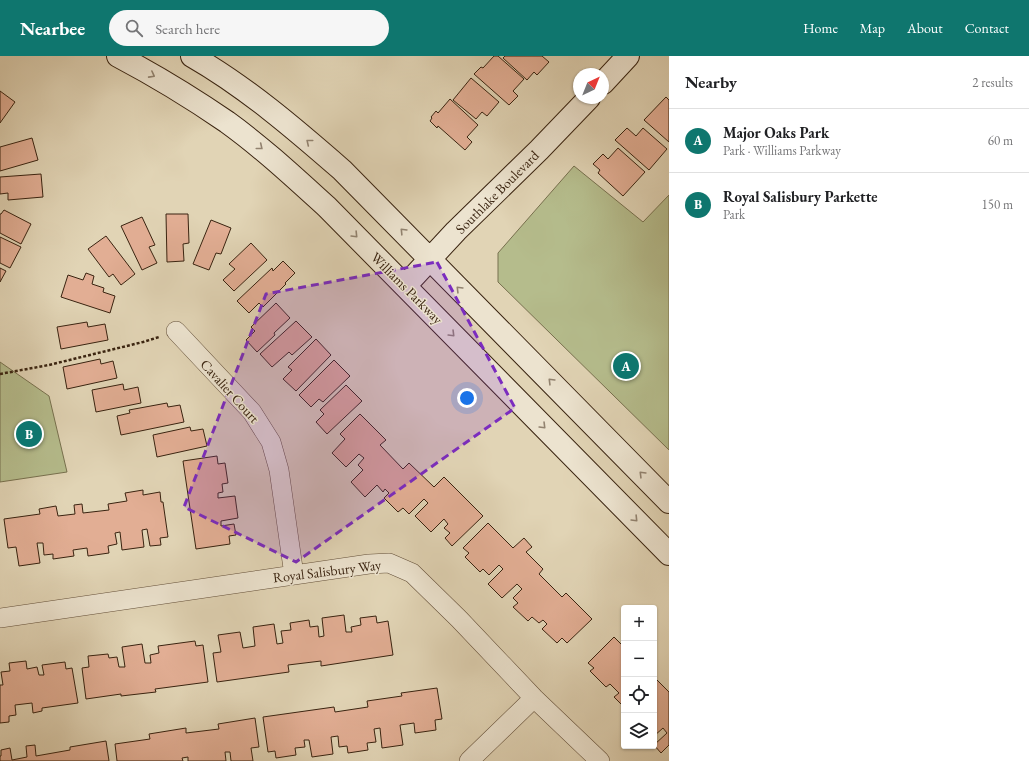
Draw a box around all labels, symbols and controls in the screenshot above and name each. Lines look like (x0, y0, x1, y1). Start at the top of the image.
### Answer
search box (109, 10, 389, 46)
text: Nearbee (20, 16, 85, 41)
icon: search (123, 17, 145, 39)
text: Search here (155, 19, 220, 38)
text: Home (803, 19, 838, 37)
text: Map (860, 19, 885, 37)
text: About (907, 19, 943, 37)
text: Contact (965, 19, 1009, 37)
north arrow (573, 68, 609, 104)
one-way arrow (148, 70, 155, 77)
text: Nearby (685, 71, 737, 93)
text: 2 results (972, 74, 1013, 91)
text: Major Oaks Park (723, 123, 829, 142)
text: A (693, 132, 703, 149)
text: 60 m (988, 132, 1013, 149)
one-way arrow (307, 139, 314, 146)
text: Park · Williams Parkway (723, 142, 841, 159)
one-way arrow (255, 143, 262, 150)
street label: Southlake Boulevard (451, 146, 543, 238)
text: Royal Salisbury Parkette (723, 187, 878, 206)
text: B (694, 196, 702, 213)
text: 150 m (982, 196, 1013, 213)
text: Park (723, 206, 745, 223)
one-way arrow (400, 228, 408, 236)
one-way arrow (350, 230, 358, 238)
street label: Williams Parkway (367, 248, 447, 328)
one-way arrow (457, 286, 464, 294)
one-way arrow (447, 329, 455, 337)
pin: A (613, 351, 639, 381)
street label: Cavalier Court (197, 355, 264, 427)
one-way arrow (548, 378, 556, 386)
your location (457, 388, 477, 408)
pin: B (16, 419, 42, 449)
one-way arrow (539, 421, 546, 429)
one-way arrow (639, 471, 647, 479)
one-way arrow (630, 514, 638, 522)
street label: Royal Salisbury Way (272, 555, 383, 587)
map controls (621, 605, 657, 749)
button: + (621, 605, 657, 641)
button: − (621, 641, 657, 677)
button: locate (621, 677, 657, 713)
button: layers (621, 713, 657, 749)

